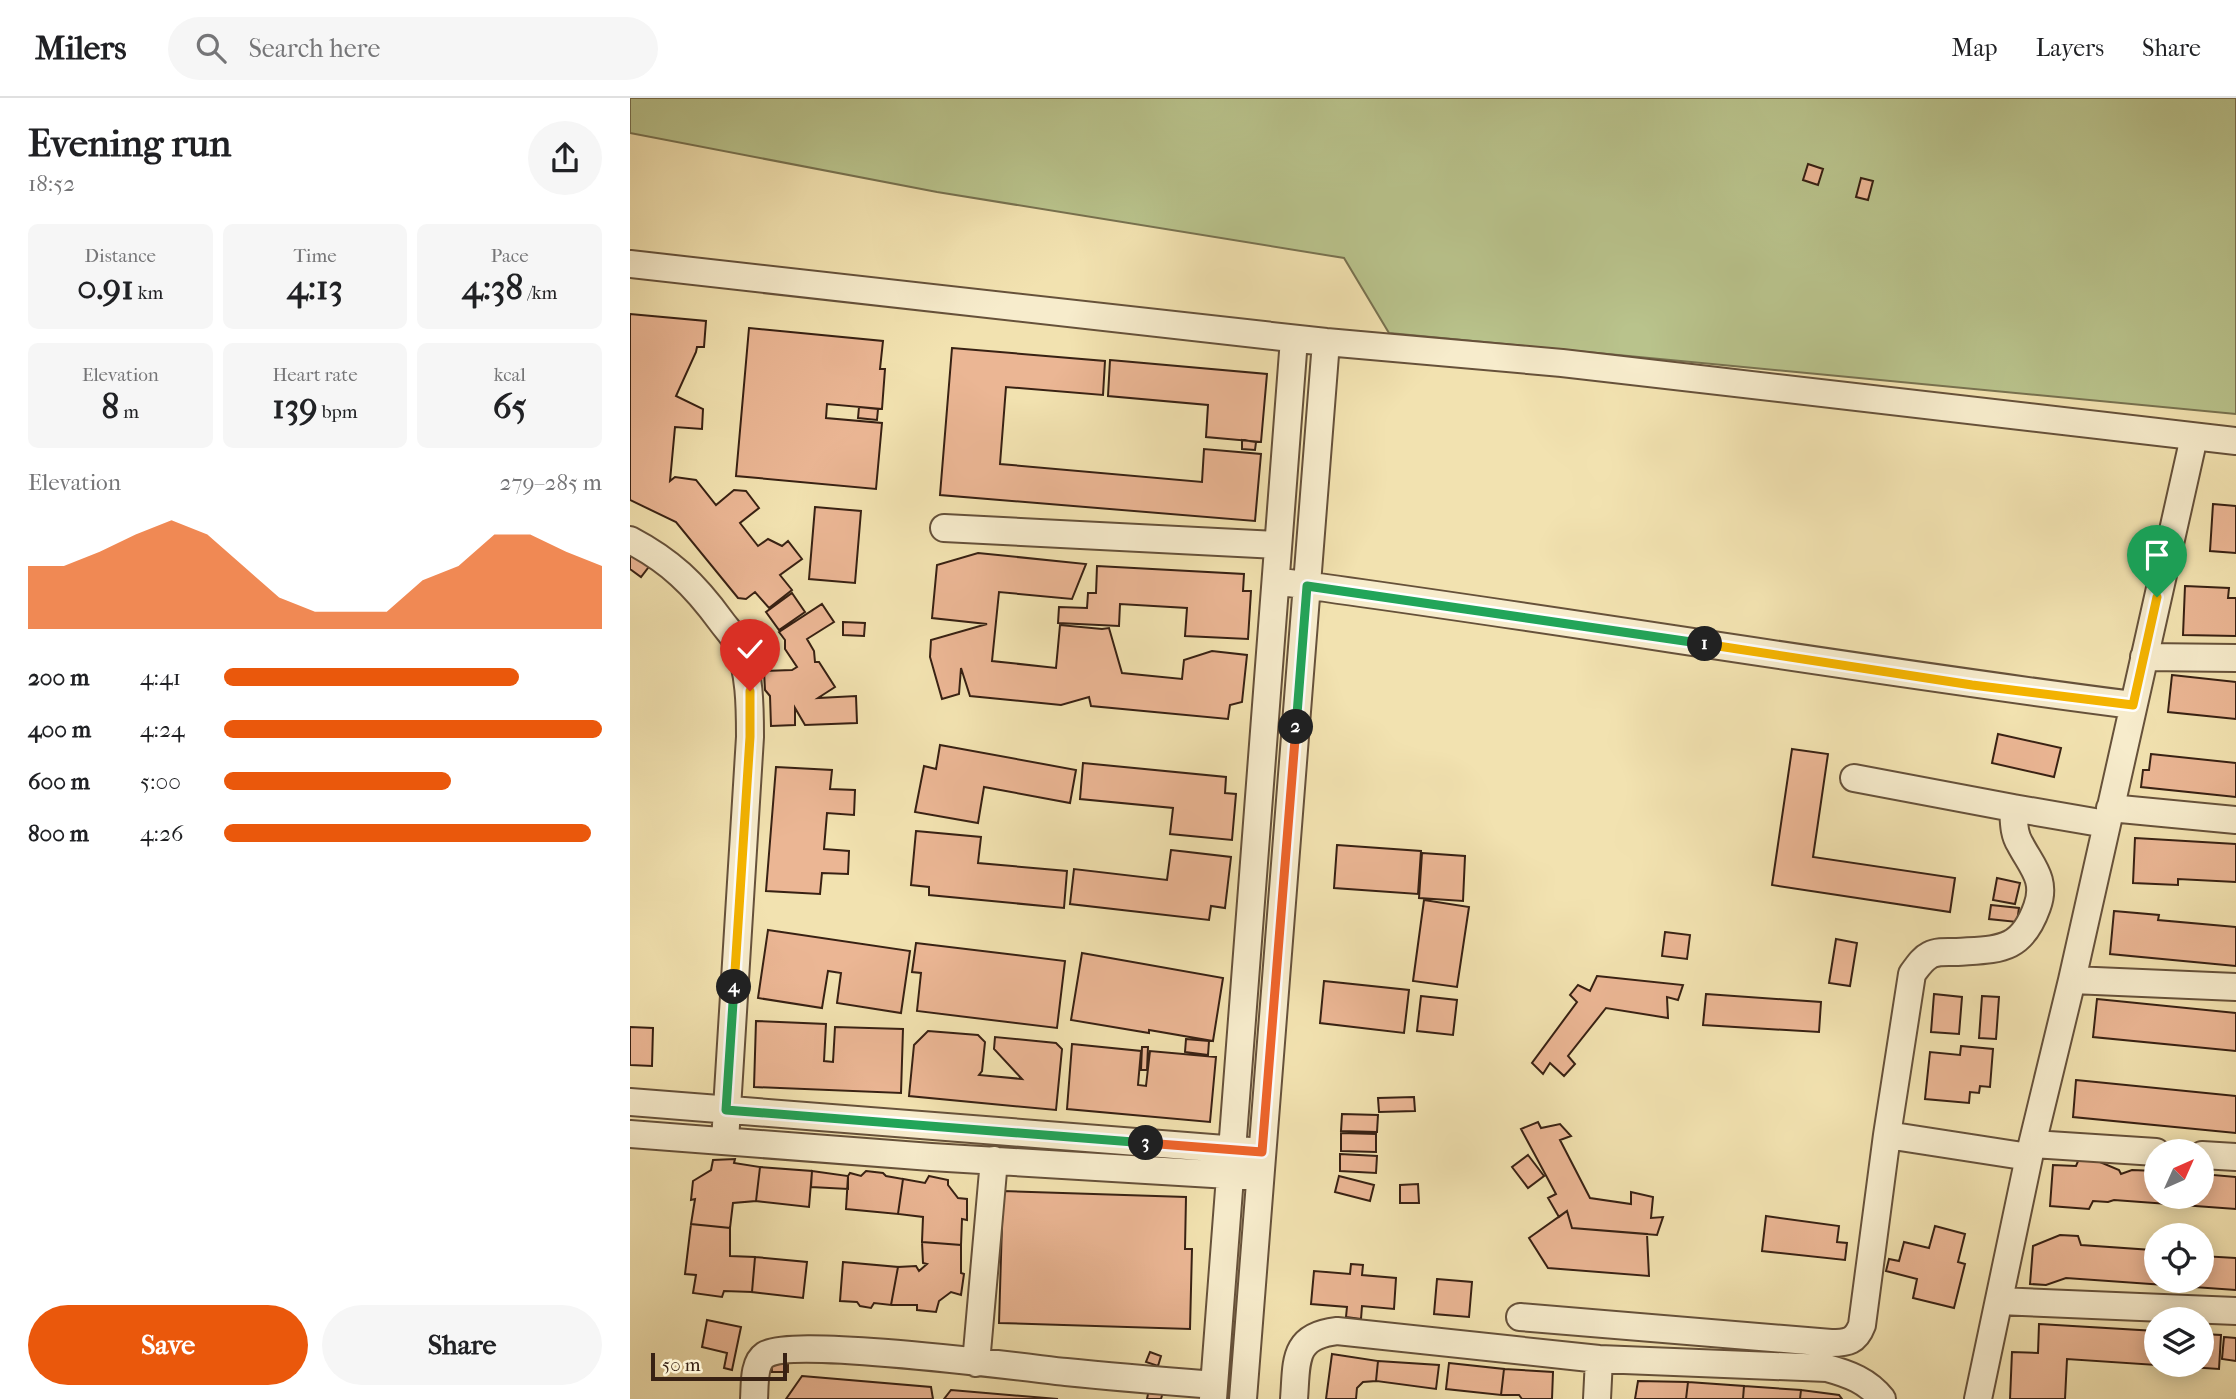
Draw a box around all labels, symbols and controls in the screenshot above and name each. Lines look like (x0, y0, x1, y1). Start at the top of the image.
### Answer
search box (168, 17, 658, 80)
text: Milers (35, 29, 126, 68)
icon: search (192, 29, 230, 67)
text: Search here (248, 33, 380, 64)
text: Map (1952, 34, 1998, 62)
text: Layers (2036, 34, 2104, 62)
text: Share (2142, 34, 2201, 62)
text: Evening run (28, 121, 231, 166)
button: share (528, 121, 602, 195)
text: 18:52 (28, 170, 75, 197)
text: Distance (85, 245, 156, 267)
text: Time (293, 245, 337, 267)
text: Pace (491, 245, 529, 267)
text: 0.91 (77, 267, 134, 308)
text: 4:13 (287, 267, 343, 308)
text: 4:38 (462, 267, 523, 308)
text: km (134, 282, 163, 304)
text: /km (523, 282, 557, 304)
text: Elevation (82, 364, 159, 386)
text: Heart rate (272, 364, 358, 386)
text: kcal (494, 364, 526, 386)
text: 8 (102, 386, 119, 427)
text: 139 (272, 386, 318, 427)
text: 65 (493, 386, 527, 427)
text: m (119, 401, 139, 423)
text: bpm (318, 401, 358, 423)
text: Elevation (28, 469, 121, 496)
text: 279–285 m (500, 469, 602, 496)
pin (2127, 525, 2187, 597)
icon: arrive (2138, 536, 2176, 574)
pin (720, 619, 780, 691)
pin: 1 (1688, 626, 1722, 662)
icon: check (731, 630, 769, 668)
text: 1 (1701, 632, 1708, 654)
text: 200 m (28, 664, 89, 691)
text: 4:41 (140, 664, 181, 691)
pin: 2 (1278, 710, 1314, 744)
text: 2 (1291, 715, 1300, 737)
text: 400 m (28, 716, 91, 743)
text: 4:24 (140, 716, 185, 743)
text: 600 m (28, 768, 90, 795)
text: 5:00 (140, 768, 181, 795)
text: 800 m (28, 820, 89, 847)
text: 4:26 (140, 820, 183, 847)
pin: 4 (716, 970, 752, 1004)
text: 4 (728, 975, 739, 997)
pin: 3 (1128, 1126, 1164, 1160)
text: 3 (1142, 1131, 1149, 1153)
north arrow (2144, 1139, 2214, 1209)
map controls (2144, 1139, 2214, 1377)
button: locate (2144, 1223, 2214, 1293)
button: Save (28, 1305, 308, 1385)
button: Share (322, 1305, 602, 1385)
button: layers (2144, 1307, 2214, 1377)
scale bar (651, 1350, 788, 1382)
text: 50 m (662, 1354, 701, 1376)

